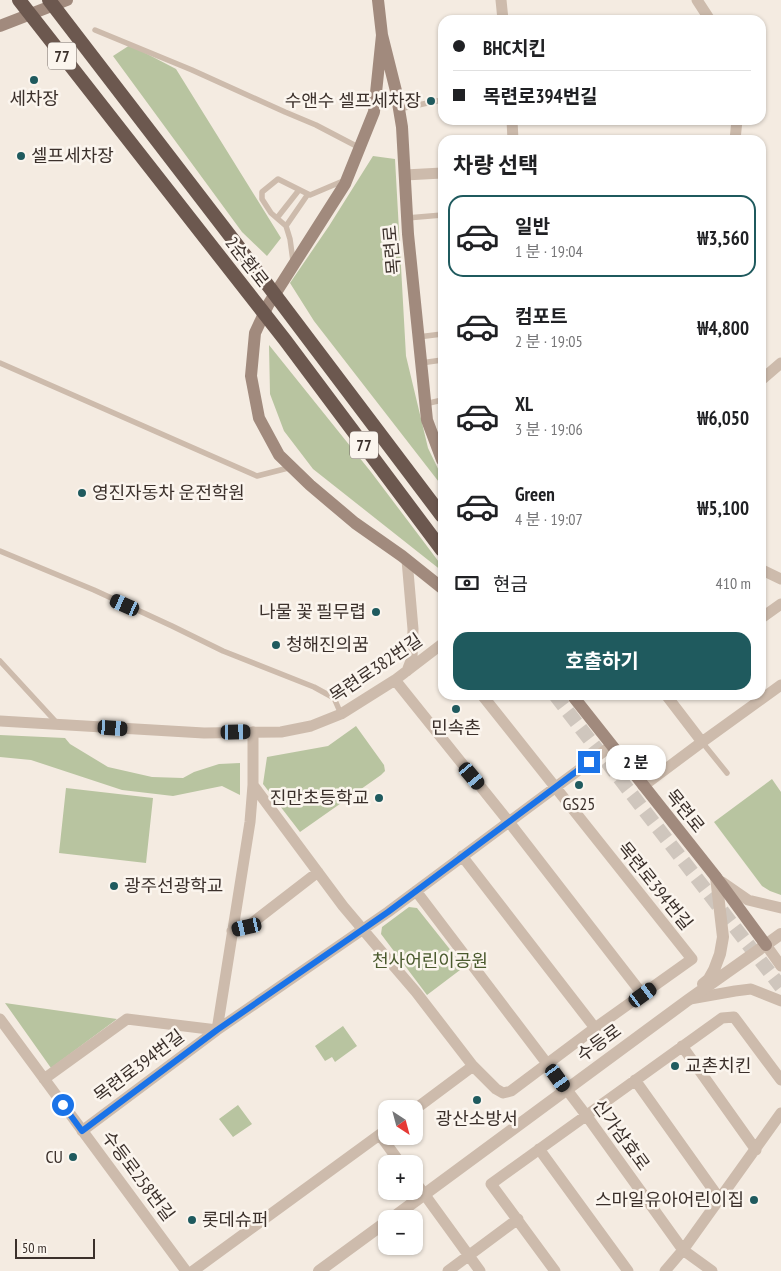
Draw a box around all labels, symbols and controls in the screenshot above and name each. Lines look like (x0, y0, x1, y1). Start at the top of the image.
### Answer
text: BHC치킨 (483, 36, 546, 60)
road number: 77 (48, 42, 76, 70)
marker: 세차장 (28, 74, 40, 86)
text: 목련로394번길 (483, 84, 598, 108)
place label: 세차장 (9, 87, 59, 110)
place label: 수앤수 셀프세차장 (285, 89, 421, 112)
marker: 수앤수 셀프세차장 (425, 95, 437, 107)
place label: 셀프세차장 (31, 144, 114, 167)
marker: 셀프세차장 (15, 150, 27, 162)
text: 차량 선택 (453, 151, 538, 179)
icon: car (455, 214, 500, 259)
text: 일반 (515, 214, 550, 238)
street label: 목련로 (378, 224, 405, 276)
text: ₩3,560 (697, 226, 749, 250)
street label: 2순환로 (221, 232, 274, 292)
text: 1 분 · 19:04 (515, 241, 583, 261)
icon: car (455, 304, 500, 349)
text: 컴포트 (515, 304, 567, 328)
text: ₩4,800 (697, 316, 749, 340)
text: 2 분 · 19:05 (515, 331, 583, 351)
text: XL (515, 392, 533, 416)
icon: car (455, 394, 500, 439)
text: ₩6,050 (697, 406, 749, 430)
text: 3 분 · 19:06 (515, 419, 583, 439)
road number: 77 (350, 432, 378, 458)
place label: 영진자동차 운전학원 (92, 481, 245, 504)
text: Green (515, 482, 555, 506)
icon: car (455, 484, 500, 529)
marker: 영진자동차 운전학원 (76, 487, 88, 499)
text: ₩5,100 (697, 496, 749, 520)
text: 4 분 · 19:07 (515, 509, 583, 529)
icon: cash (453, 569, 481, 597)
text: 현금 (493, 572, 528, 596)
text: 410 m (716, 573, 751, 593)
car (108, 592, 141, 618)
place label: 나물 꽃 필무렵 (259, 600, 366, 623)
marker: 나물 꽃 필무렵 (370, 606, 382, 618)
street label: 목련로382번길 (325, 628, 427, 707)
button: 호출하기 (453, 632, 751, 690)
place label: 청해진의꿈 (286, 633, 369, 656)
marker: 청해진의꿈 (270, 639, 282, 651)
marker: 민속촌 (450, 703, 462, 715)
place label: 민속촌 (431, 716, 481, 739)
car (97, 719, 128, 737)
car (220, 724, 251, 740)
callout: 2 분 (606, 744, 666, 780)
route end (578, 751, 600, 773)
text: 2 분 (623, 752, 649, 772)
car (456, 760, 487, 792)
marker: GS25 (573, 779, 585, 791)
street label: 목련로 (661, 784, 710, 837)
place label: 진만초등학교 (270, 786, 369, 809)
marker: 진만초등학교 (373, 792, 385, 804)
place label: GS25 (563, 792, 595, 815)
street label: 목련로394번길 (613, 837, 698, 935)
place label: 광주선광학교 (124, 874, 223, 897)
marker: 광주선광학교 (108, 880, 120, 892)
car (230, 916, 263, 938)
park label: 천사어린이공원 (372, 949, 488, 972)
car (626, 980, 659, 1010)
street label: 수등로 (572, 1019, 626, 1067)
street label: 목련로394번길 (89, 1024, 188, 1107)
place label: 교촌치킨 (685, 1054, 751, 1077)
marker: 교촌치킨 (669, 1060, 681, 1072)
car (543, 1061, 572, 1095)
route start (52, 1094, 74, 1116)
marker: 광산소방서 (471, 1094, 483, 1106)
street label: 신가삼효로 (588, 1094, 655, 1175)
north arrow (378, 1100, 422, 1145)
map controls (378, 1100, 423, 1255)
place label: 광산소방서 (436, 1107, 518, 1130)
street label: 수등로258번길 (97, 1126, 180, 1225)
place label: CU (45, 1145, 63, 1168)
marker: CU (67, 1151, 79, 1163)
button: + (378, 1155, 423, 1200)
place label: 스마일유아어린이집 (595, 1188, 744, 1211)
marker: 스마일유아어린이집 (748, 1194, 760, 1206)
place label: 롯데슈퍼 (202, 1208, 268, 1231)
button: − (378, 1210, 423, 1255)
marker: 롯데슈퍼 (186, 1214, 198, 1226)
scale bar (15, 1236, 95, 1259)
text: 50 m (22, 1239, 47, 1257)

